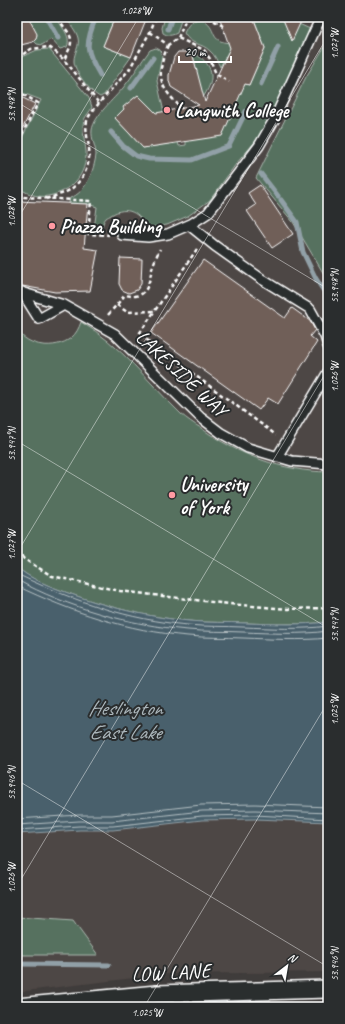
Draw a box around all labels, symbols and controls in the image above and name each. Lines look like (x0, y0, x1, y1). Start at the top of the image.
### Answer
text: 1.028°W (121, 4, 153, 17)
text: 1.027°W (328, 27, 341, 59)
scale bar (179, 38, 231, 64)
text: 20 m (185, 44, 207, 60)
text: 53.948°N (5, 86, 18, 122)
place label: Langwith College (175, 98, 290, 123)
marker: Langwith College (162, 105, 172, 115)
text: 1.028°W (5, 195, 18, 227)
place label: Piazza Building (60, 214, 163, 239)
marker: Piazza Building (47, 221, 57, 231)
text: 53.948°N (328, 267, 341, 303)
street label: LAKESIDE WAY (131, 325, 235, 424)
text: 1.026°W (328, 360, 341, 392)
text: 53.947°N (5, 425, 18, 461)
place label: University of York (180, 472, 250, 520)
marker: University of York (167, 490, 177, 500)
text: 1.027°W (5, 528, 18, 560)
text: 53.947°N (328, 606, 341, 642)
text: 1.025°W (328, 693, 341, 725)
water label: Heslington East Lake (88, 695, 165, 745)
text: 53.946°N (5, 764, 18, 800)
text: 1.026°W (5, 861, 18, 893)
text: 53.946°N (328, 945, 341, 981)
north arrow (267, 946, 307, 986)
text: N (286, 950, 301, 966)
street label: LOW LANE (131, 958, 214, 987)
text: 1.025°W (132, 1006, 164, 1019)

